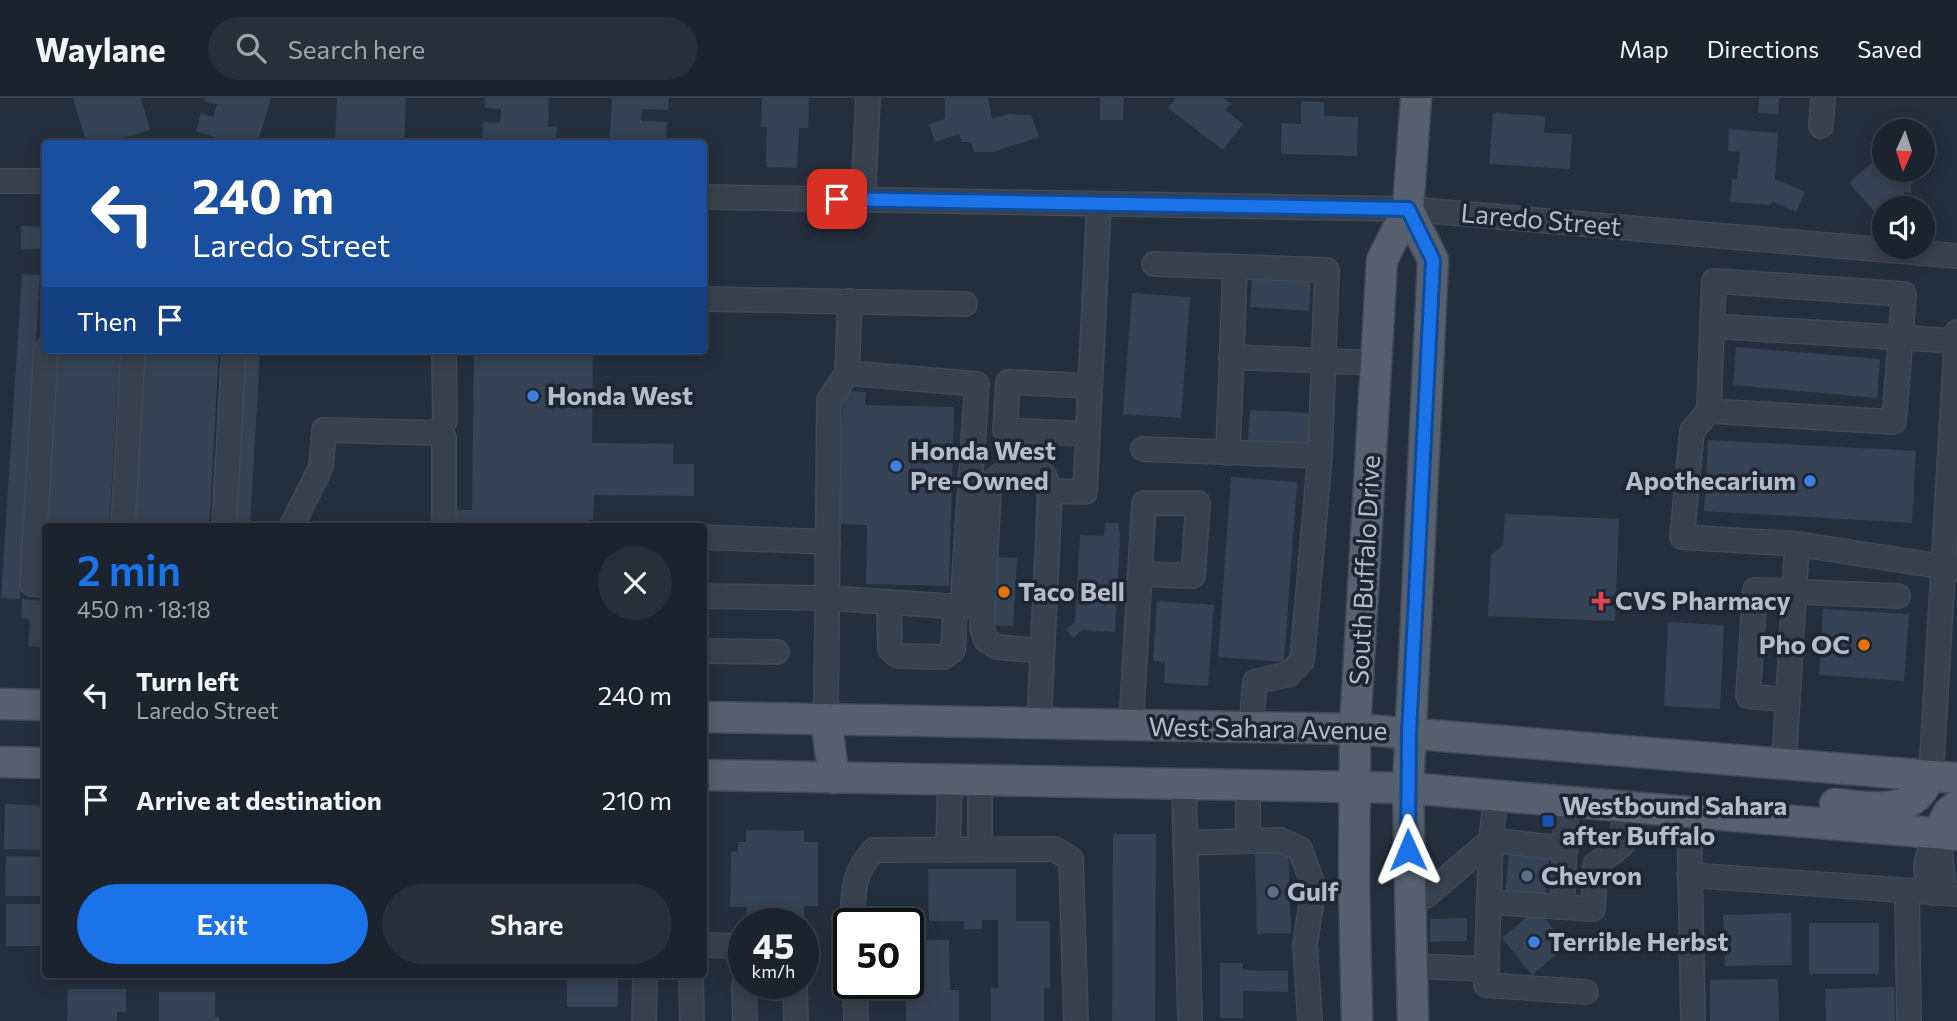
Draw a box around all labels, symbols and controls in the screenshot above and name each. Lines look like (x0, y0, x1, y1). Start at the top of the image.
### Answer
search box (208, 17, 698, 80)
text: Waylane (35, 28, 166, 69)
icon: search (232, 29, 270, 67)
text: Search here (288, 33, 425, 64)
text: Map (1619, 34, 1669, 63)
text: Directions (1707, 34, 1819, 63)
text: Saved (1857, 34, 1922, 63)
north arrow (1872, 119, 1936, 182)
map controls (1872, 119, 1935, 259)
text: 240 m (192, 164, 334, 224)
icon: left (77, 168, 168, 259)
pin (807, 169, 867, 229)
icon: arrive (818, 180, 856, 218)
street label: Laredo Street (1460, 196, 1623, 241)
button: sound (1872, 196, 1935, 259)
text: Laredo Street (192, 224, 390, 264)
icon: arrive (151, 301, 189, 339)
text: Then (77, 305, 137, 336)
place label: Honda West (547, 379, 693, 410)
marker: Honda West (525, 388, 541, 404)
place label: Honda West Pre-Owned (910, 434, 1056, 495)
street label: South Buffalo Drive (1342, 454, 1385, 686)
marker: Honda West Pre-Owned (888, 458, 904, 474)
place label: Apothecarium (1625, 464, 1796, 495)
marker: Apothecarium (1802, 473, 1818, 489)
text: 2 min (77, 543, 181, 595)
button: close (598, 546, 672, 620)
place label: Taco Bell (1018, 575, 1125, 606)
marker: Taco Bell (996, 584, 1012, 600)
place label: CVS Pharmacy (1615, 584, 1791, 615)
marker: CVS Pharmacy (1593, 593, 1609, 609)
text: 450 m · 18:18 (77, 595, 211, 623)
place label: Pho OC (1759, 628, 1850, 659)
marker: Pho OC (1856, 637, 1872, 653)
text: Turn left (136, 665, 239, 696)
icon: left (77, 676, 115, 714)
text: 240 m (598, 679, 672, 710)
text: Laredo Street (136, 696, 279, 724)
street label: West Sahara Avenue (1149, 710, 1388, 745)
icon: arrive (77, 781, 115, 819)
text: Arrive at destination (136, 784, 382, 815)
text: 210 m (602, 784, 672, 815)
place label: Westbound Sahara after Buffalo (1562, 789, 1787, 850)
position arrow (1371, 813, 1445, 887)
marker: Westbound Sahara after Buffalo (1540, 813, 1556, 829)
place label: Chevron (1541, 859, 1642, 890)
marker: Chevron (1519, 868, 1535, 884)
place label: Gulf (1287, 875, 1339, 906)
button: Exit (77, 884, 368, 964)
button: Share (382, 884, 672, 964)
marker: Gulf (1265, 884, 1281, 900)
speed limit sign: 50 (833, 908, 924, 999)
text: 45 (753, 923, 794, 966)
place label: Terrible Herbst (1548, 925, 1728, 956)
marker: Terrible Herbst (1526, 934, 1542, 950)
text: km/h (752, 960, 795, 982)

